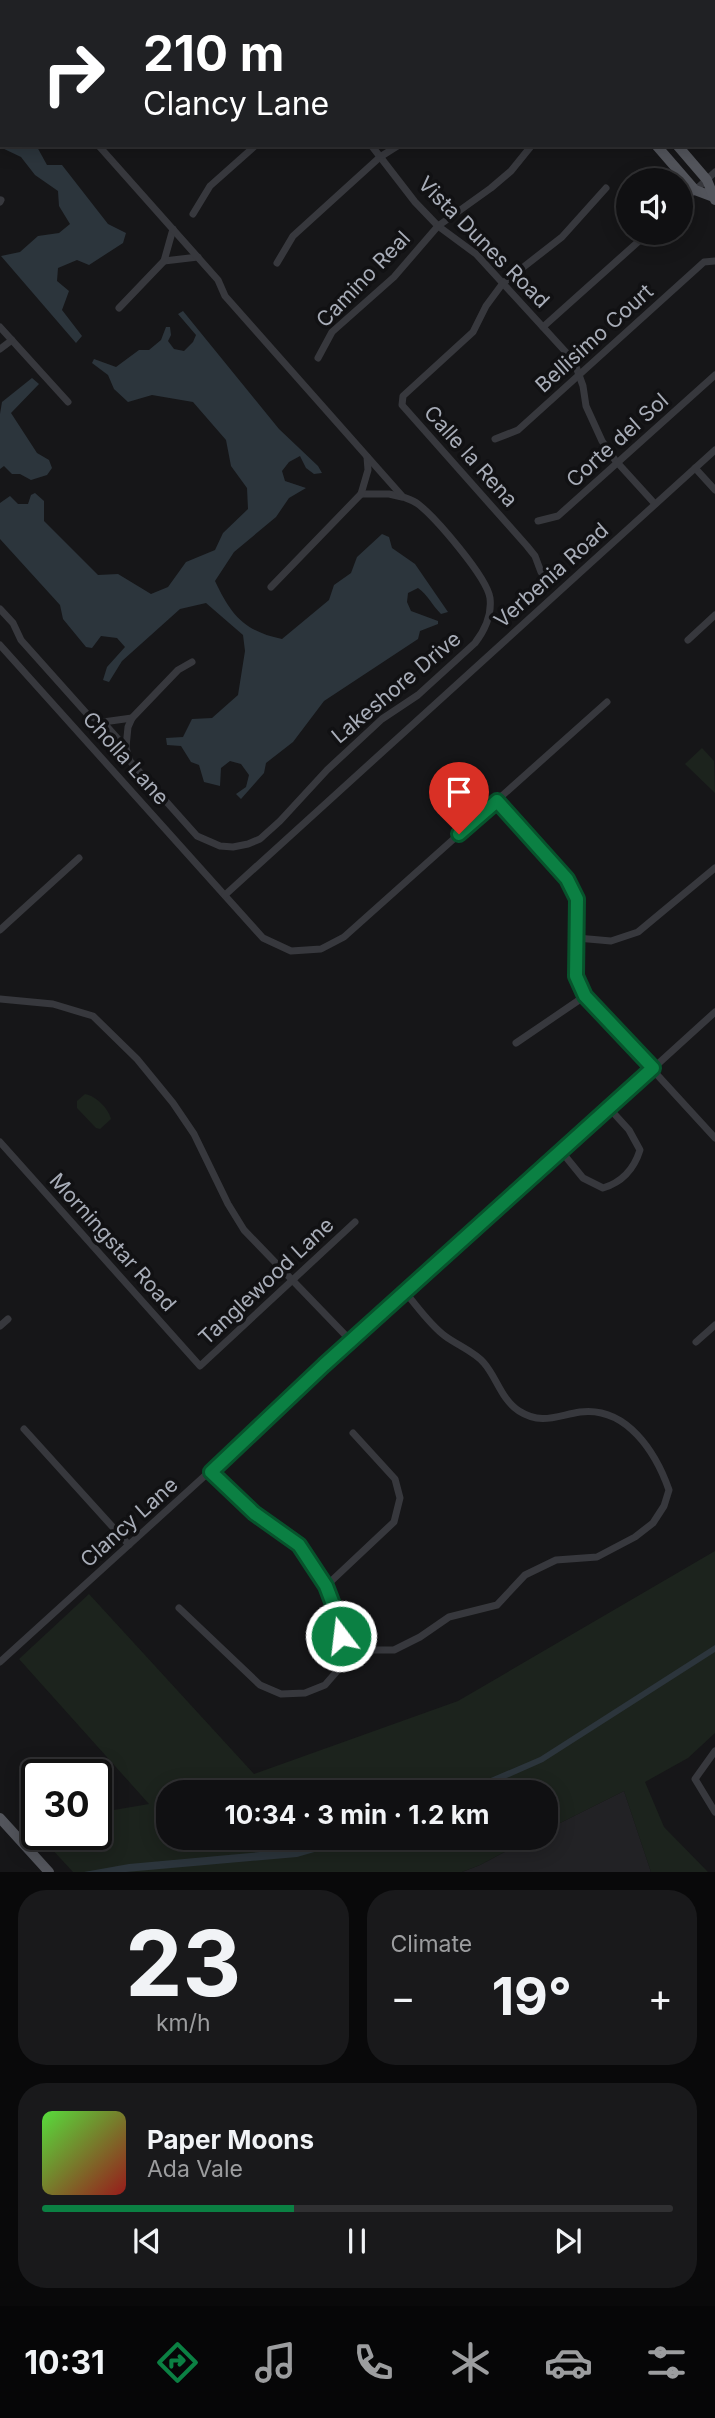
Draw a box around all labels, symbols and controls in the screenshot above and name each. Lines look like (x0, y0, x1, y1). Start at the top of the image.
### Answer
text: 210 m (143, 24, 284, 83)
icon: right (28, 28, 119, 119)
text: Clancy Lane (143, 84, 329, 123)
map controls (616, 168, 693, 245)
button: sound (616, 168, 693, 245)
street label: Vista Dunes Road (413, 171, 555, 313)
street label: Camino Real (311, 226, 415, 332)
street label: Bellisimo Court (530, 279, 658, 397)
street label: Corte del Sol (561, 388, 673, 492)
street label: Calle la Rena (419, 400, 523, 512)
street label: Verbenia Road (489, 517, 613, 633)
street label: Lakeshore Drive (326, 626, 466, 748)
street label: Cholla Lane (78, 706, 174, 810)
pin (429, 762, 489, 834)
icon: arrive (440, 773, 478, 811)
street label: Morningstar Road (45, 1168, 181, 1316)
street label: Tanglewood Lane (193, 1212, 339, 1350)
street label: Clancy Lane (75, 1472, 183, 1572)
position arrow (304, 1599, 378, 1673)
speed limit sign: 30 (21, 1759, 112, 1850)
text: 10:34 · 3 min · 1.2 km (225, 1799, 489, 1830)
text: 23 (125, 1908, 241, 2018)
text: Climate (391, 1930, 472, 1958)
text: 19° (492, 1965, 572, 2028)
text: − (391, 1974, 416, 2020)
text: + (648, 1974, 673, 2020)
text: km/h (156, 2009, 211, 2037)
text: Paper Moons (147, 2124, 314, 2155)
text: Ada Vale (147, 2155, 243, 2183)
icon: previous (128, 2222, 166, 2260)
icon: pause (338, 2222, 376, 2260)
icon: next (549, 2222, 587, 2260)
icon: directions (153, 2338, 202, 2387)
icon: music (251, 2338, 300, 2387)
icon: phone (349, 2338, 398, 2387)
icon: climate (446, 2338, 495, 2387)
icon: car (544, 2338, 593, 2387)
icon: filters (642, 2338, 691, 2387)
text: 10:31 (24, 2343, 105, 2382)

